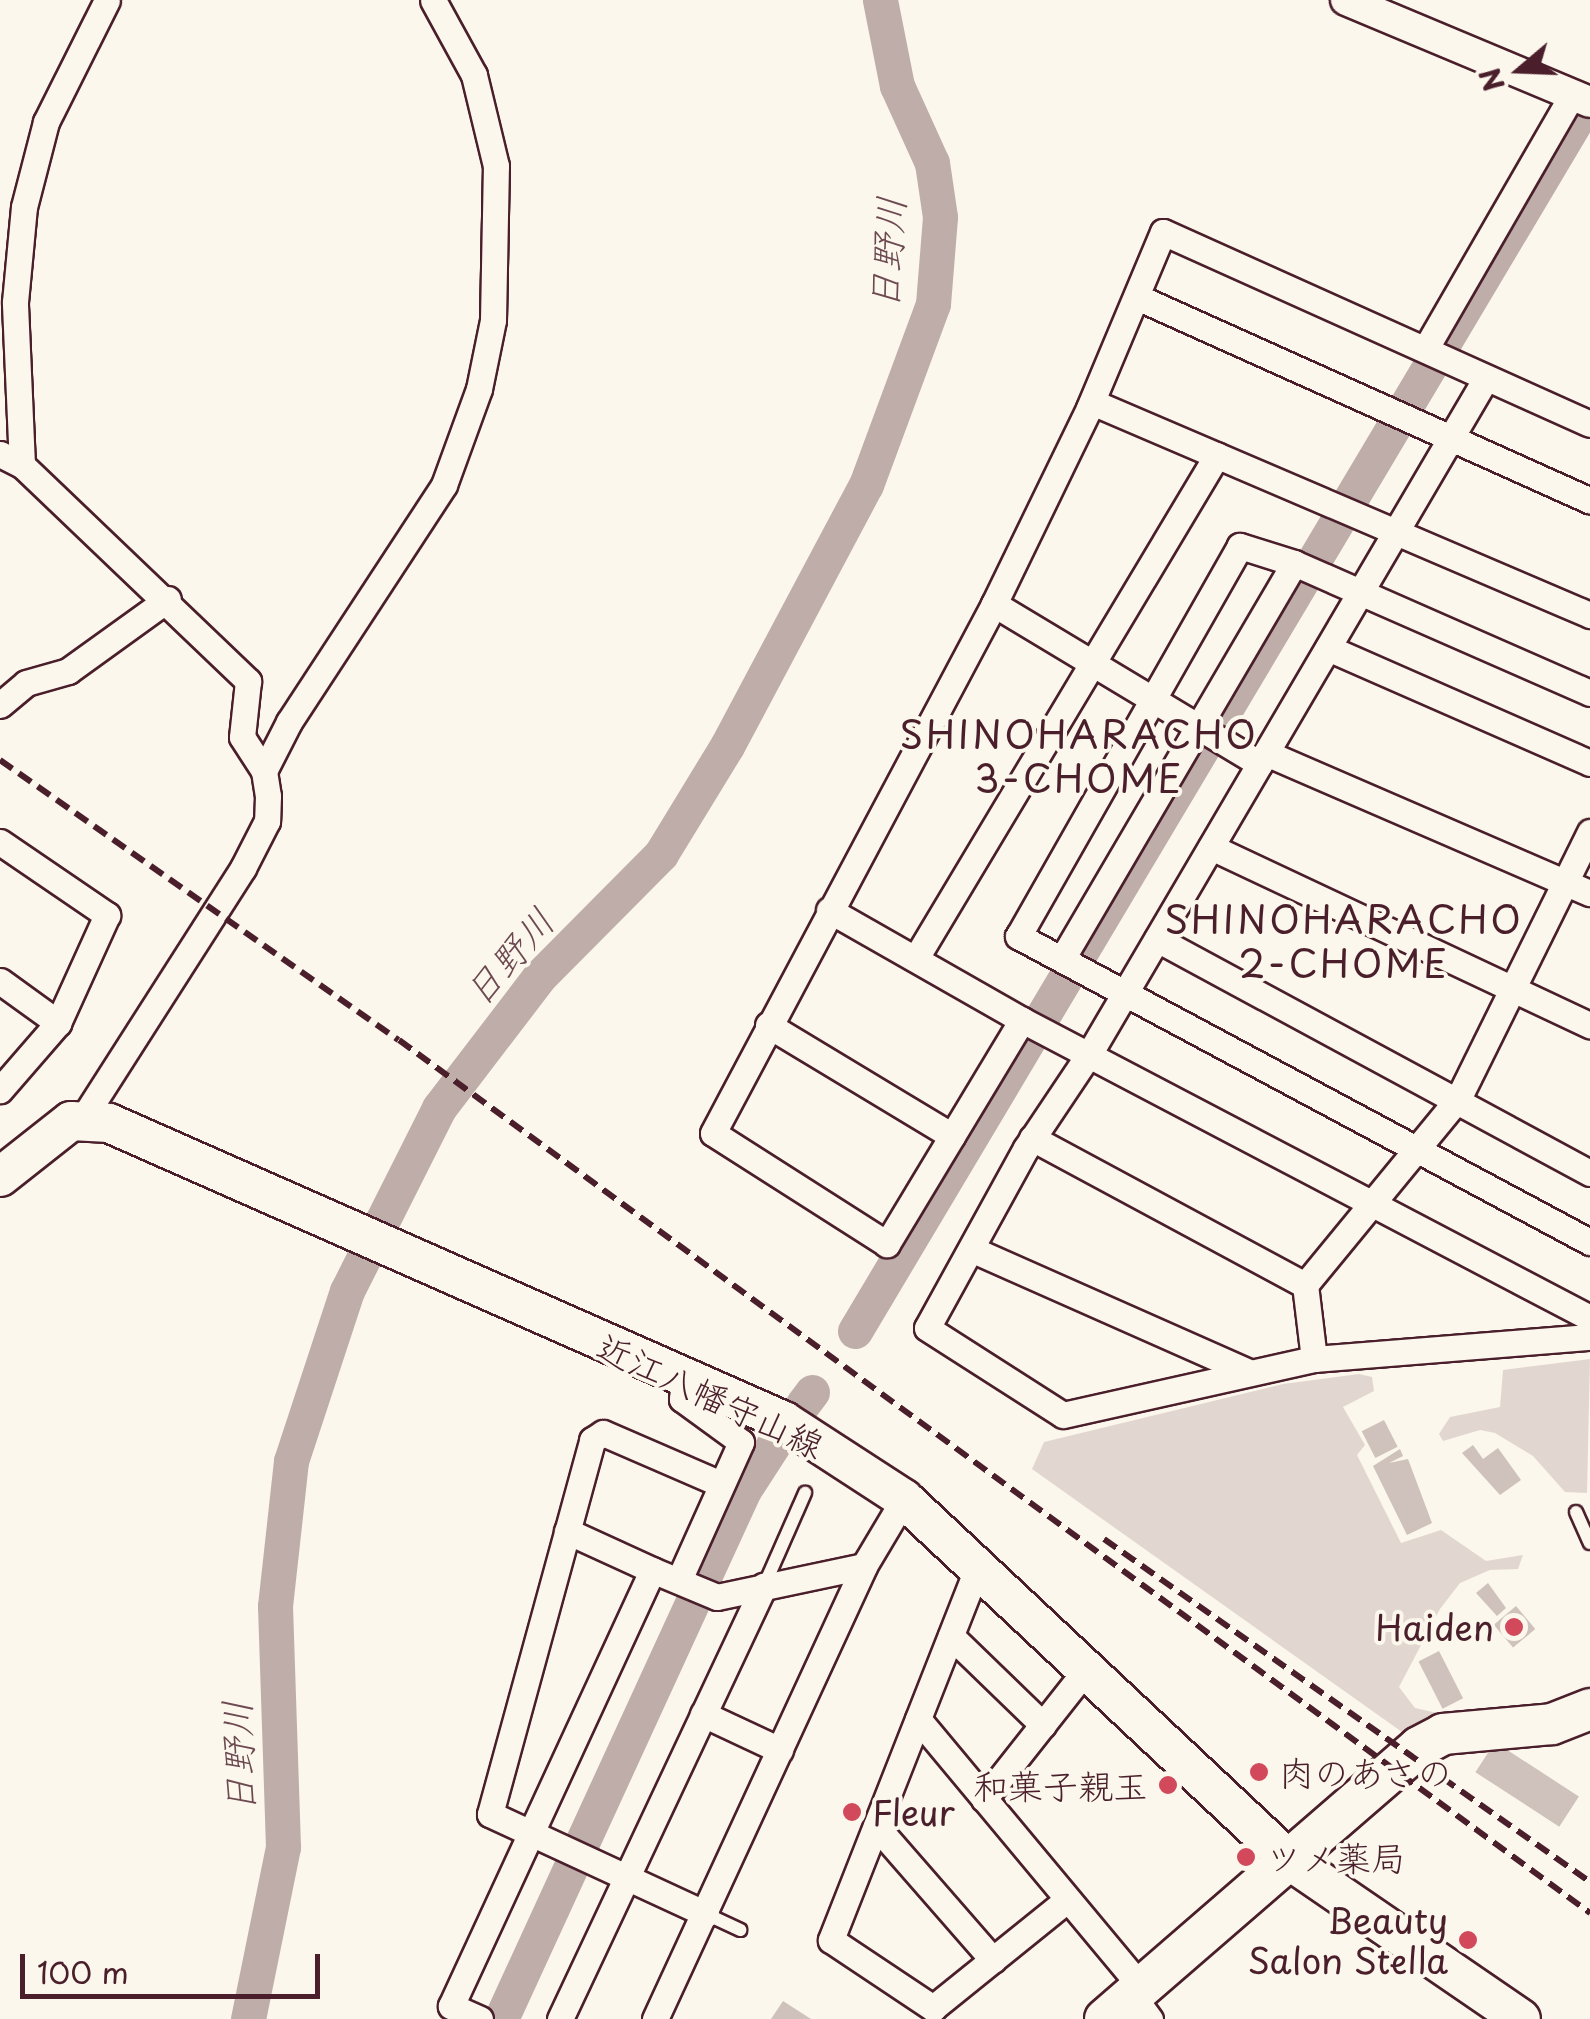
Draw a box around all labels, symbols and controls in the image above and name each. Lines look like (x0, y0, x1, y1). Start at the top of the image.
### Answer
north arrow (1470, 20, 1570, 120)
text: N (1467, 62, 1515, 97)
water label: 日野川 (859, 195, 913, 311)
district label: SHINOHARACHO 3-CHOME (898, 711, 1260, 801)
district label: SHINOHARACHO 2-CHOME (1163, 896, 1525, 986)
water label: 日野川 (453, 898, 563, 1014)
street label: 近江八幡守山線 (591, 1324, 831, 1466)
place label: Haiden (1375, 1606, 1494, 1648)
marker: Haiden (1503, 1616, 1525, 1638)
water label: 日野川 (212, 1699, 262, 1815)
place label: 肉のあさの (1279, 1751, 1454, 1793)
marker: 肉のあさの (1248, 1761, 1270, 1783)
place label: 和菓子親玉 (973, 1764, 1148, 1806)
marker: 和菓子親玉 (1157, 1774, 1179, 1796)
place label: Fleur (872, 1791, 955, 1833)
marker: Fleur (841, 1801, 863, 1823)
place label: ツメ薬局 (1266, 1836, 1406, 1878)
marker: ツメ薬局 (1235, 1846, 1257, 1868)
place label: Beauty Salon Stella (1247, 1899, 1448, 1981)
marker: Beauty Salon Stella (1457, 1929, 1479, 1951)
scale bar (25, 1934, 325, 1996)
text: 100 m (37, 1949, 129, 1994)

